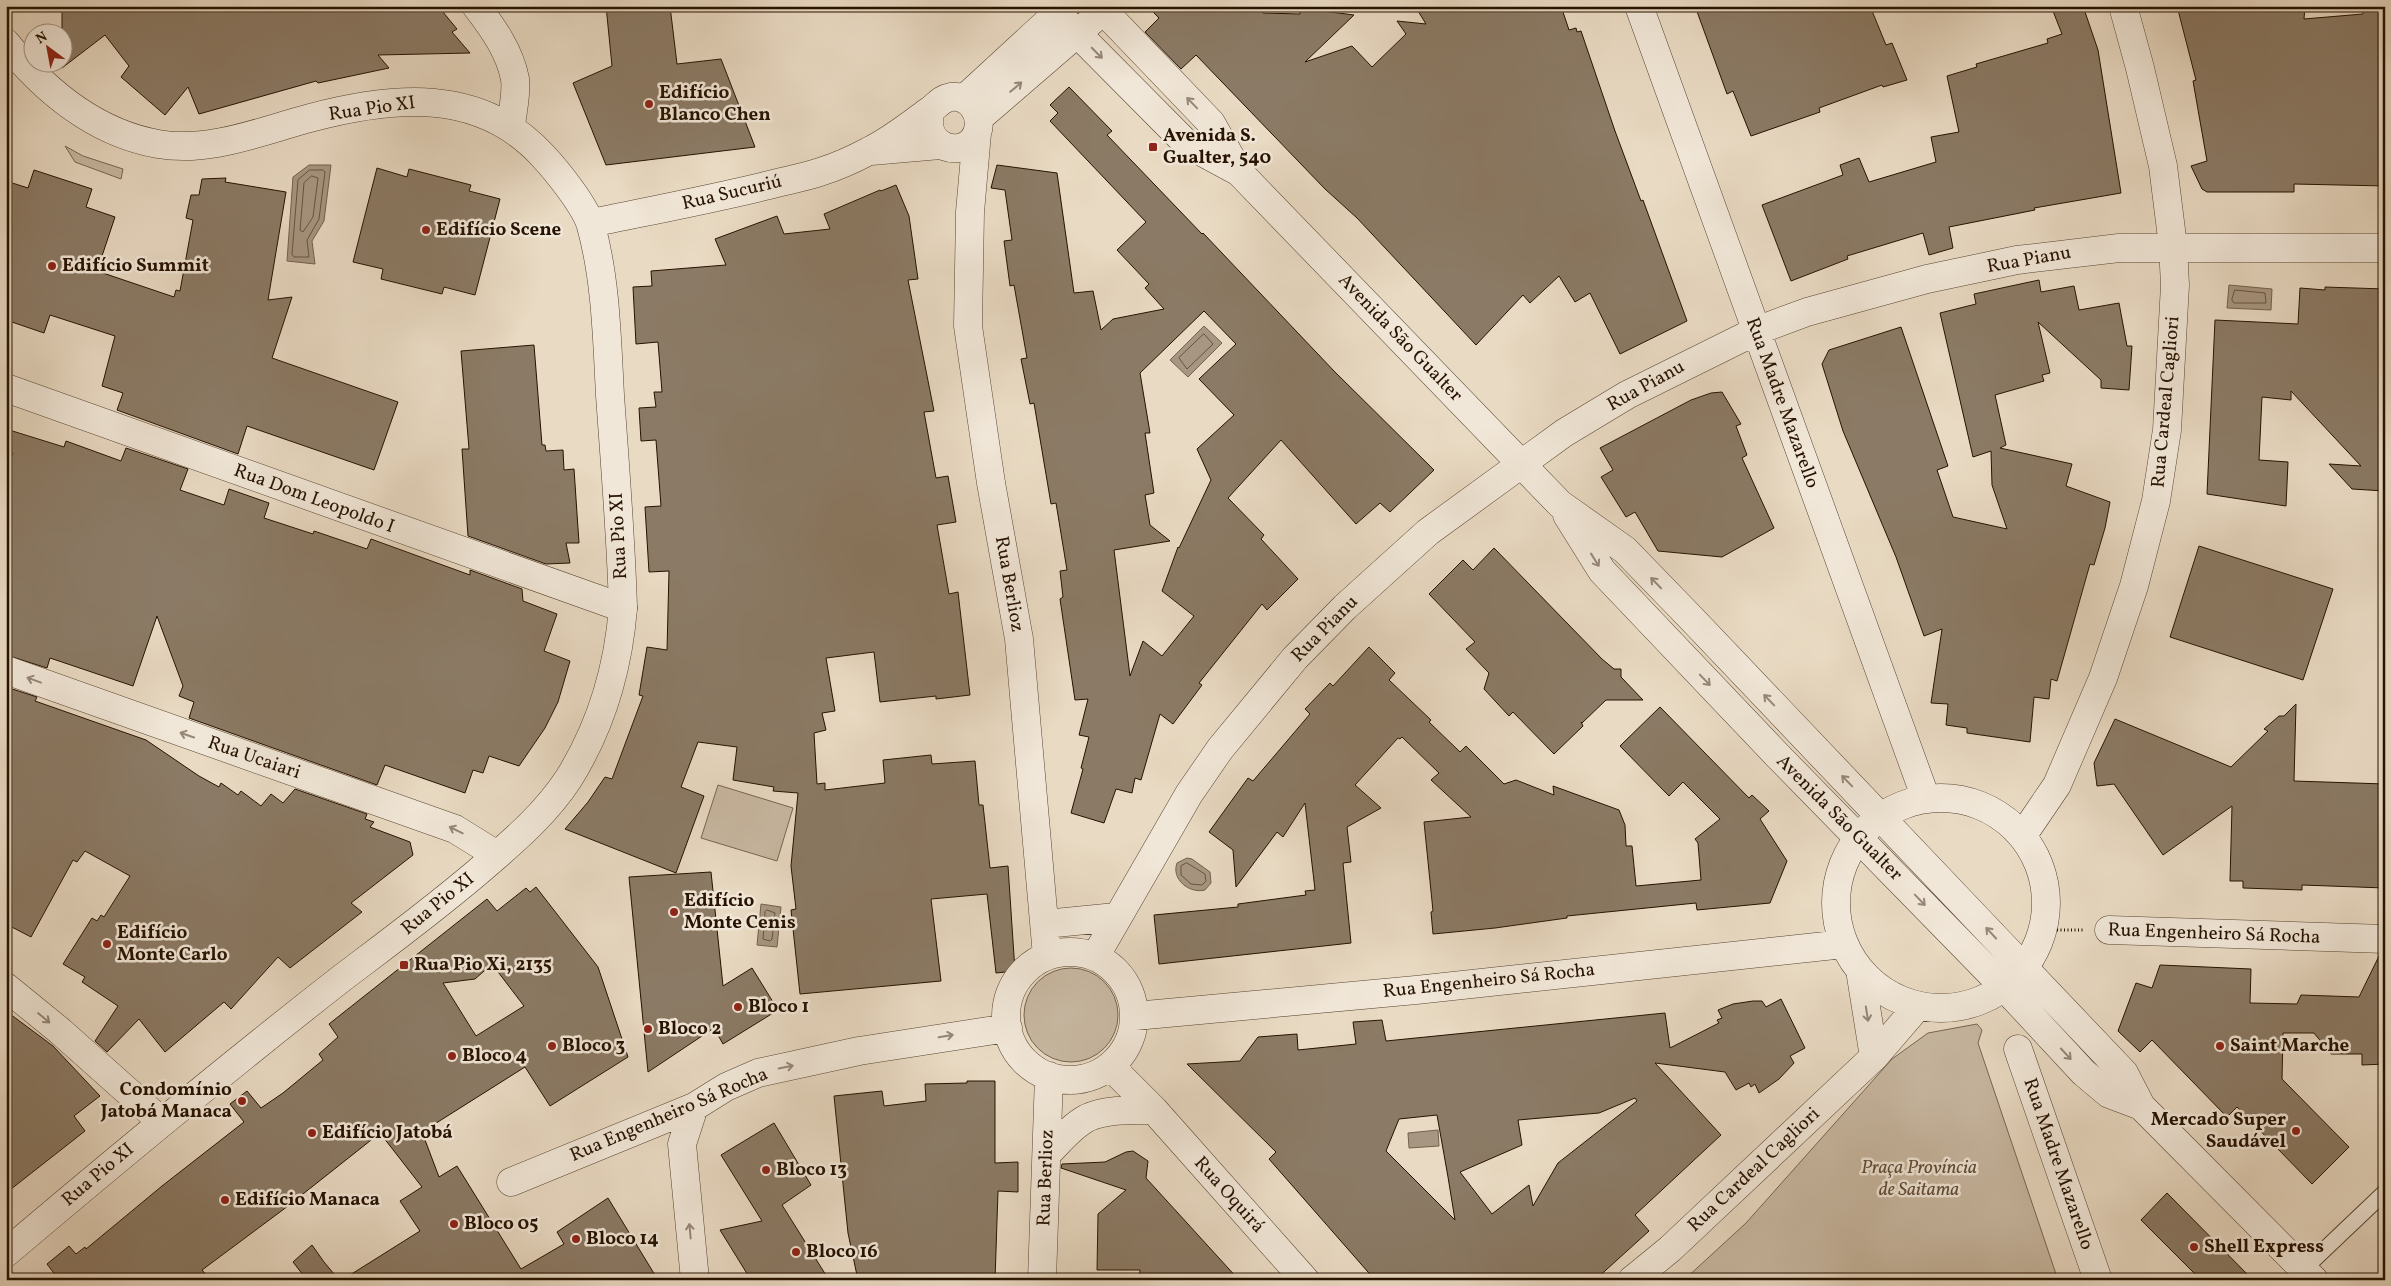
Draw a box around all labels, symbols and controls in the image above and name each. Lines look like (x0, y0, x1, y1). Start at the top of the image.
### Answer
north arrow (22, 22, 72, 72)
text: N (33, 27, 51, 49)
one-way arrow (1090, 47, 1102, 59)
place label: Edifício Blanco Chen (659, 80, 771, 128)
one-way arrow (1009, 82, 1022, 93)
street label: Rua Pio XI (327, 90, 417, 128)
one-way arrow (1186, 97, 1198, 109)
marker: Edifício Blanco Chen (643, 98, 655, 110)
place label: Avenida S. Gualter, 540 (1163, 123, 1271, 171)
marker: Avenida S. Gualter, 540 (1147, 141, 1159, 153)
street label: Rua Sucuriú (679, 169, 785, 217)
place label: Edifício Scene (436, 217, 561, 243)
marker: Edifício Scene (420, 224, 432, 236)
street label: Rua Pianu (1985, 240, 2073, 280)
place label: Edifício Summit (62, 253, 209, 279)
marker: Edifício Summit (46, 260, 58, 272)
street label: Avenida São Gualter (1332, 268, 1468, 408)
street label: Rua Madre Mazarello (1739, 314, 1825, 492)
street label: Rua Cardeal Cagliori (2146, 315, 2186, 489)
street label: Rua Pianu (1602, 354, 1690, 418)
street label: Rua Dom Leopoldo I (230, 458, 398, 540)
street label: Rua Pio XI (604, 492, 634, 580)
street label: Rua Berlioz (988, 534, 1030, 634)
one-way arrow (1591, 553, 1601, 567)
one-way arrow (1650, 576, 1662, 589)
street label: Rua Pianu (1286, 590, 1364, 668)
one-way arrow (1699, 673, 1711, 686)
one-way arrow (27, 675, 42, 684)
one-way arrow (1763, 693, 1775, 706)
one-way arrow (180, 730, 195, 739)
street label: Rua Ucaiari (204, 730, 304, 786)
street label: Avenida São Gualter (1770, 749, 1908, 887)
one-way arrow (1841, 775, 1853, 788)
one-way arrow (448, 825, 463, 835)
street label: Rua Pio XI (396, 867, 480, 941)
place label: Edifício Monte Cenis (684, 888, 796, 936)
one-way arrow (1914, 894, 1926, 907)
marker: Edifício Monte Cenis (668, 906, 680, 918)
street label: Rua Engenheiro Sá Rocha (2107, 917, 2321, 951)
place label: Edifício Monte Carlo (117, 920, 228, 968)
one-way arrow (1985, 927, 1997, 939)
marker: Edifício Monte Carlo (101, 938, 113, 950)
place label: Rua Pio Xi, 2135 (414, 952, 552, 978)
street label: Rua Engenheiro Sá Rocha (1382, 957, 1596, 1005)
marker: Rua Pio Xi, 2135 (398, 959, 410, 971)
place label: Bloco 1 (748, 994, 809, 1020)
marker: Bloco 1 (732, 1001, 744, 1013)
one-way arrow (1862, 1005, 1872, 1021)
one-way arrow (37, 1012, 50, 1023)
place label: Bloco 2 (658, 1016, 722, 1042)
marker: Bloco 2 (642, 1023, 654, 1035)
one-way arrow (938, 1031, 954, 1041)
place label: Bloco 3 (562, 1033, 625, 1059)
place label: Saint Marche (2230, 1033, 2349, 1059)
marker: Bloco 3 (546, 1040, 558, 1052)
marker: Saint Marche (2214, 1040, 2226, 1052)
place label: Bloco 4 (462, 1043, 527, 1069)
one-way arrow (2060, 1047, 2072, 1060)
marker: Bloco 4 (446, 1050, 458, 1062)
street label: Rua Engenheiro Sá Rocha (566, 1061, 772, 1169)
one-way arrow (778, 1062, 794, 1071)
street label: Rua Madre Mazarello (2016, 1075, 2100, 1253)
place label: Condomínio Jatobá Manaca (100, 1077, 232, 1125)
marker: Condomínio Jatobá Manaca (236, 1095, 248, 1107)
street label: Rua Cardeal Cagliori (1682, 1102, 1826, 1238)
place label: Mercado Super Saudável (2151, 1107, 2286, 1155)
place label: Edifício Jatobá (322, 1120, 453, 1146)
marker: Mercado Super Saudável (2290, 1125, 2302, 1137)
marker: Edifício Jatobá (306, 1127, 318, 1139)
street label: Rua Berlioz (1031, 1129, 1061, 1227)
street label: Rua Pio XI (56, 1137, 140, 1213)
street label: Rua Oquirá (1188, 1151, 1270, 1239)
park label: Praça Província de Saitama (1861, 1155, 1977, 1203)
place label: Bloco 13 (776, 1157, 847, 1183)
marker: Bloco 13 (760, 1164, 772, 1176)
place label: Edifício Manaca (235, 1187, 380, 1213)
marker: Edifício Manaca (219, 1194, 231, 1206)
place label: Bloco 05 (464, 1211, 538, 1237)
marker: Bloco 05 (448, 1218, 460, 1230)
one-way arrow (685, 1224, 695, 1240)
place label: Bloco 14 (586, 1226, 659, 1252)
marker: Bloco 14 (570, 1233, 582, 1245)
place label: Shell Express (2204, 1234, 2324, 1260)
place label: Bloco 16 (806, 1239, 878, 1265)
marker: Shell Express (2188, 1241, 2200, 1253)
marker: Bloco 16 (790, 1246, 802, 1258)

